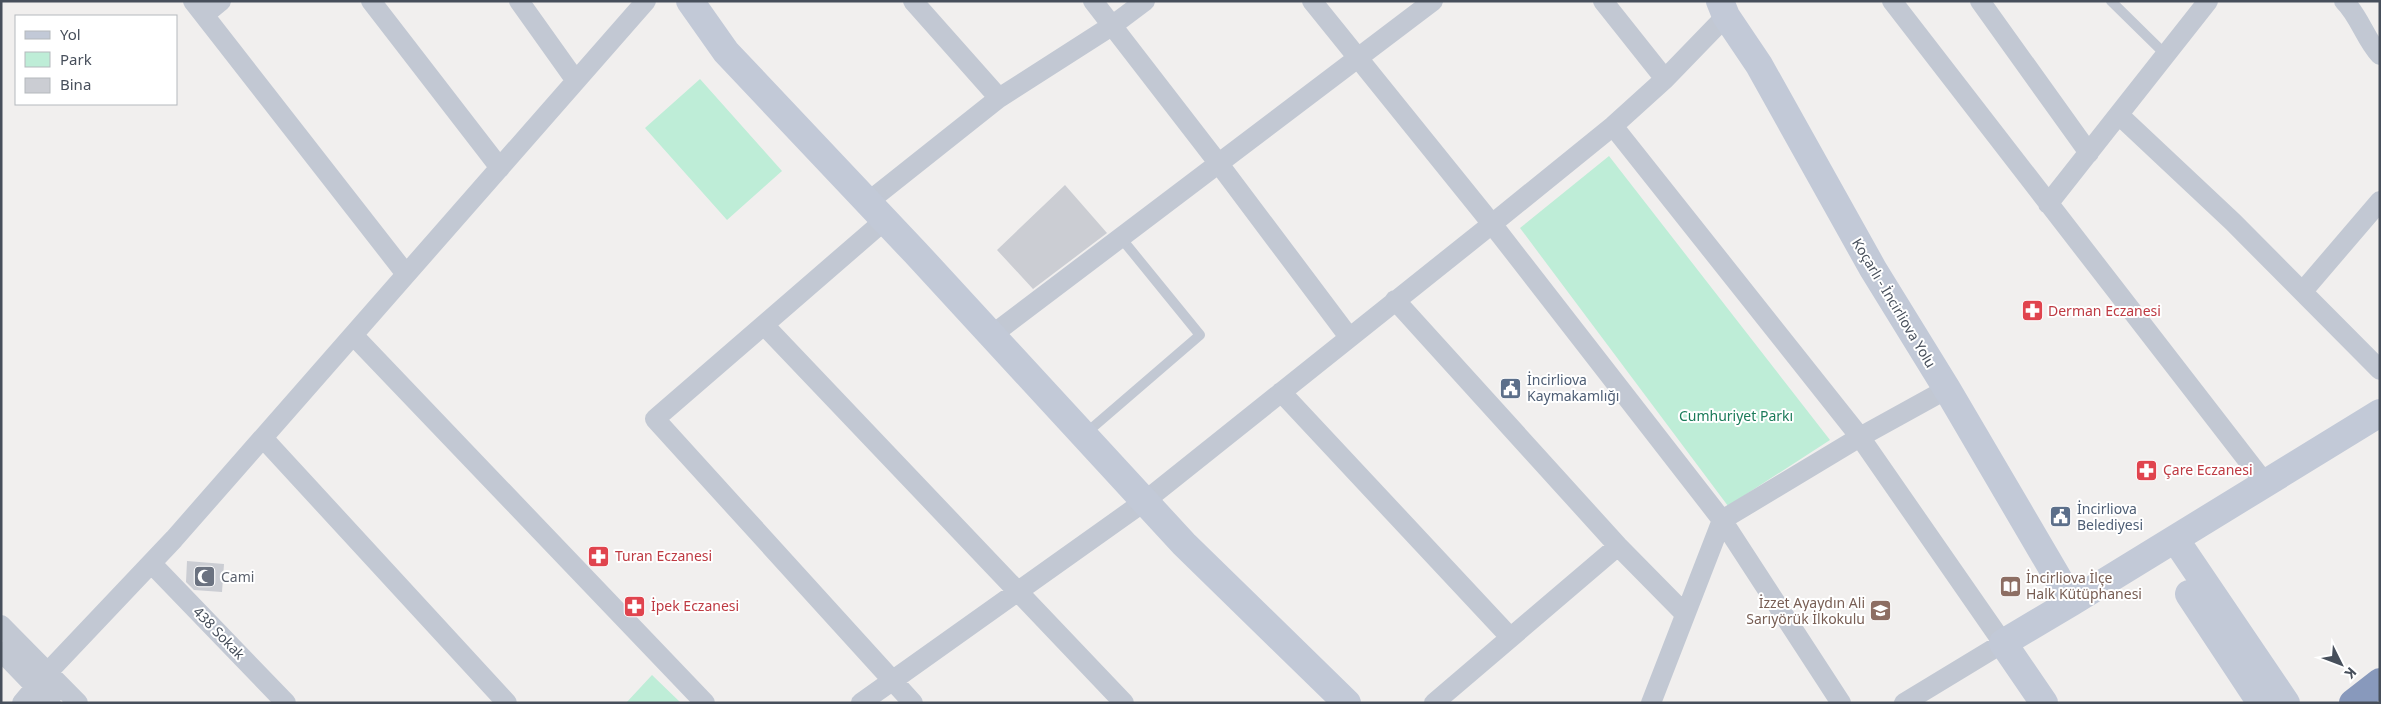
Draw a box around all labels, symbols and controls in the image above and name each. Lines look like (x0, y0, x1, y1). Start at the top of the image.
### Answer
legend (15, 15, 178, 105)
text: Yol (60, 24, 81, 44)
text: Park (60, 49, 92, 69)
text: Bina (60, 74, 91, 94)
street label: Koçarlı - İncirliova Yolu (1848, 234, 1941, 371)
pharmacy icon: Derman Eczanesi (2020, 299, 2044, 323)
place label: Derman Eczanesi (2048, 301, 2161, 320)
place label: İncirliova Kaymakamlığı (1527, 370, 1619, 405)
public building icon: İncirliova Kaymakamlığı (1499, 376, 1523, 400)
park label: Cumhuriyet Parkı (1679, 406, 1793, 425)
pharmacy icon: Çare Eczanesi (2135, 458, 2159, 482)
place label: Çare Eczanesi (2163, 460, 2253, 479)
place label: İncirliova Belediyesi (2077, 499, 2143, 534)
public building icon: İncirliova Belediyesi (2049, 505, 2073, 529)
pharmacy icon: Turan Eczanesi (587, 544, 611, 568)
place label: Turan Eczanesi (615, 546, 712, 565)
mosque icon: Cami (193, 565, 217, 589)
place label: Cami (221, 567, 254, 586)
place label: İncirliova İlçe Halk Kütüphanesi (2026, 568, 2142, 603)
library icon: İncirliova İlçe Halk Kütüphanesi (1998, 574, 2022, 598)
place label: İzzet Ayaydın Ali Sarıyörük İlkokulu (1746, 593, 1865, 628)
pharmacy icon: İpek Eczanesi (623, 594, 647, 618)
place label: İpek Eczanesi (651, 596, 739, 615)
school or university icon: İzzet Ayaydın Ali Sarıyörük İlkokulu (1869, 599, 1893, 623)
street label: 438 Sokak (189, 602, 250, 664)
north arrow (2316, 639, 2366, 689)
text: K (2340, 663, 2361, 683)

